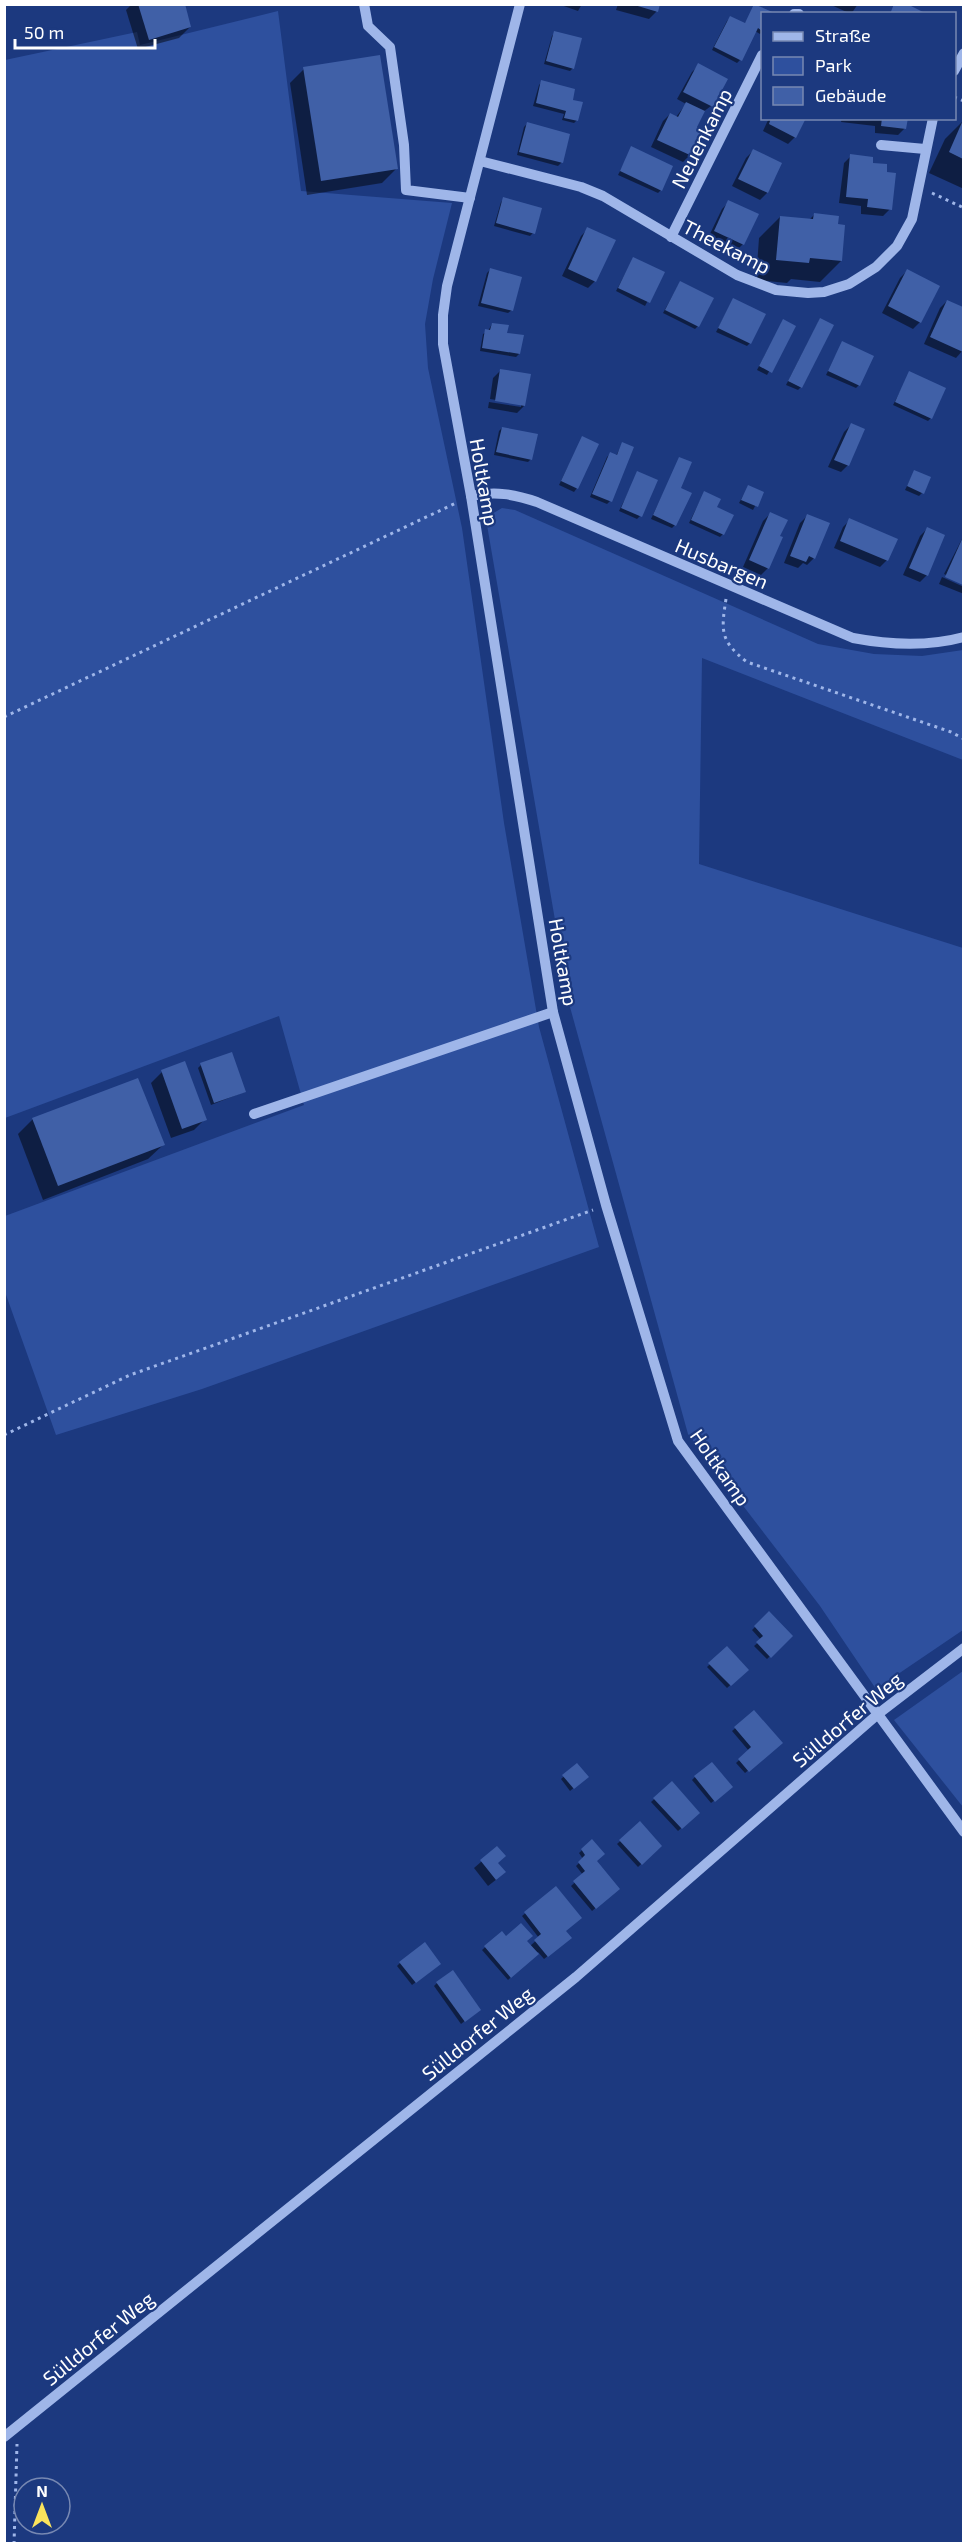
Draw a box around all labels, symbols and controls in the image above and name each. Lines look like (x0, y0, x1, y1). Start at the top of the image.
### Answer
scale bar (15, 12, 154, 50)
legend (761, 12, 956, 120)
text: 50 m (24, 21, 64, 43)
text: Straße (815, 24, 871, 46)
text: Park (815, 54, 852, 76)
street label: Neuenkamp (666, 84, 736, 192)
text: Gebäude (815, 84, 886, 106)
street label: Theekamp (679, 214, 775, 278)
street label: Holtkamp (466, 436, 504, 528)
street label: Husbargen (672, 533, 772, 593)
street label: Holtkamp (545, 916, 583, 1008)
street label: Holtkamp (686, 1424, 756, 1510)
street label: Sülldorfer Weg (787, 1666, 907, 1772)
street label: Sülldorfer Weg (417, 1981, 537, 2085)
street label: Sülldorfer Weg (38, 2286, 158, 2390)
north arrow (12, 2476, 72, 2536)
text: N (36, 2481, 48, 2500)

